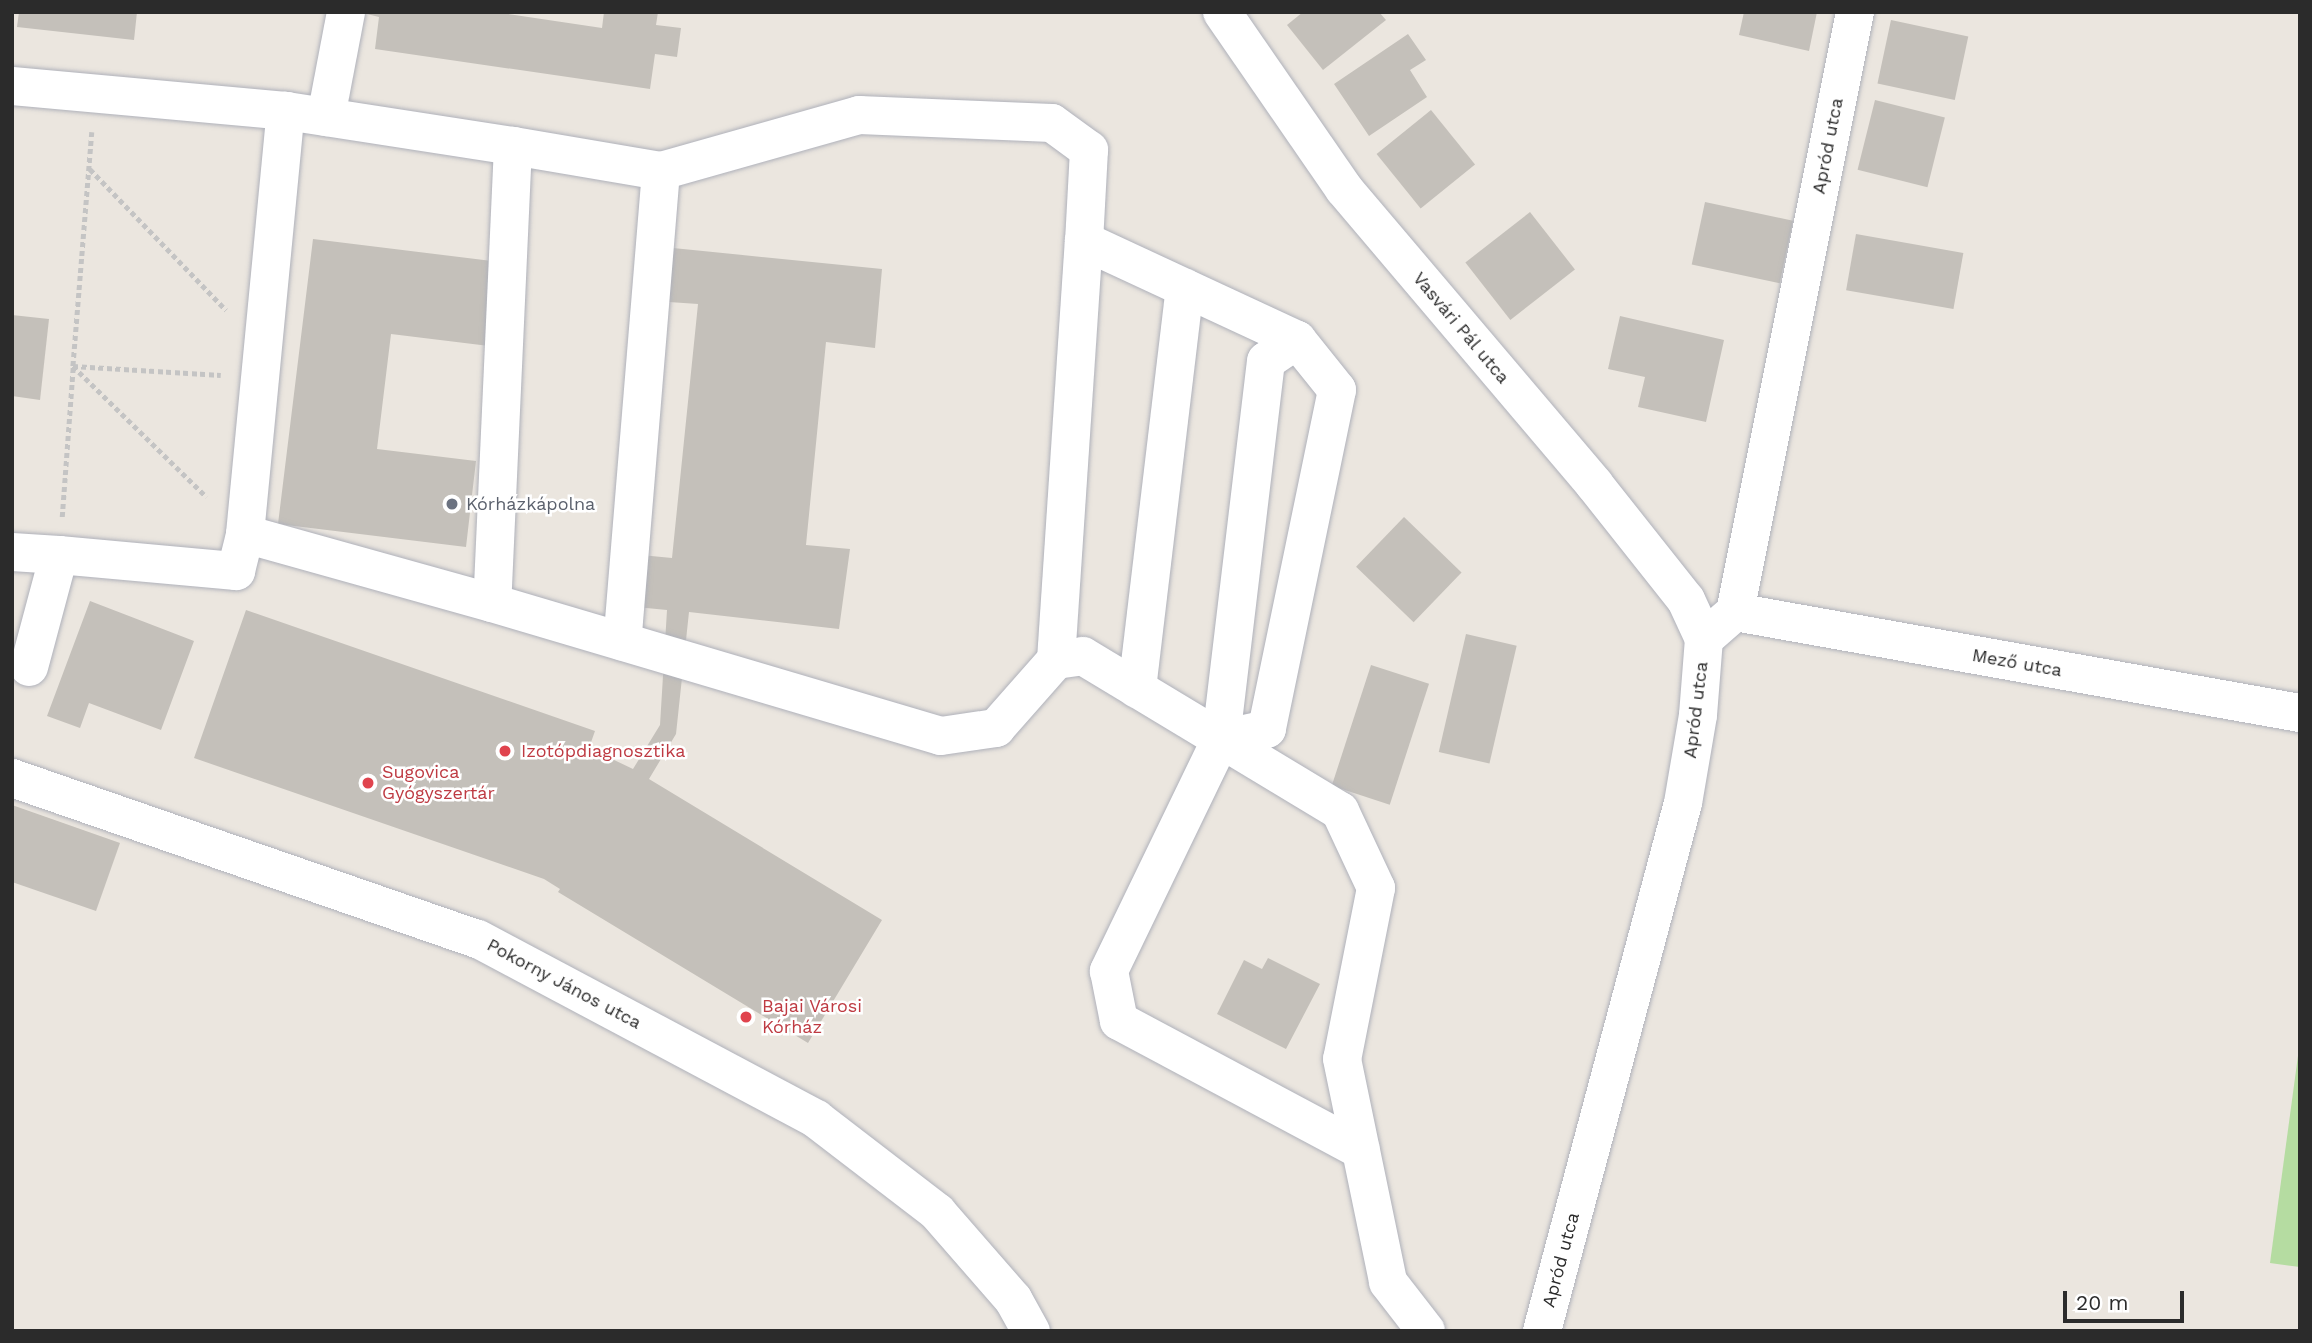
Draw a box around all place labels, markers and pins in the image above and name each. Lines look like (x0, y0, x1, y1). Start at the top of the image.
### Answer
place label: Kórházkápolna (466, 493, 595, 515)
marker: Kórházkápolna (444, 496, 460, 512)
place label: Izotópdiagnosztika (521, 740, 685, 762)
marker: Izotópdiagnosztika (495, 741, 515, 761)
place label: Sugovica Gyógyszertár (382, 762, 495, 804)
marker: Sugovica Gyógyszertár (360, 775, 376, 791)
place label: Bajai Városi Kórház (762, 996, 863, 1038)
marker: Bajai Városi Kórház (736, 1007, 756, 1027)

